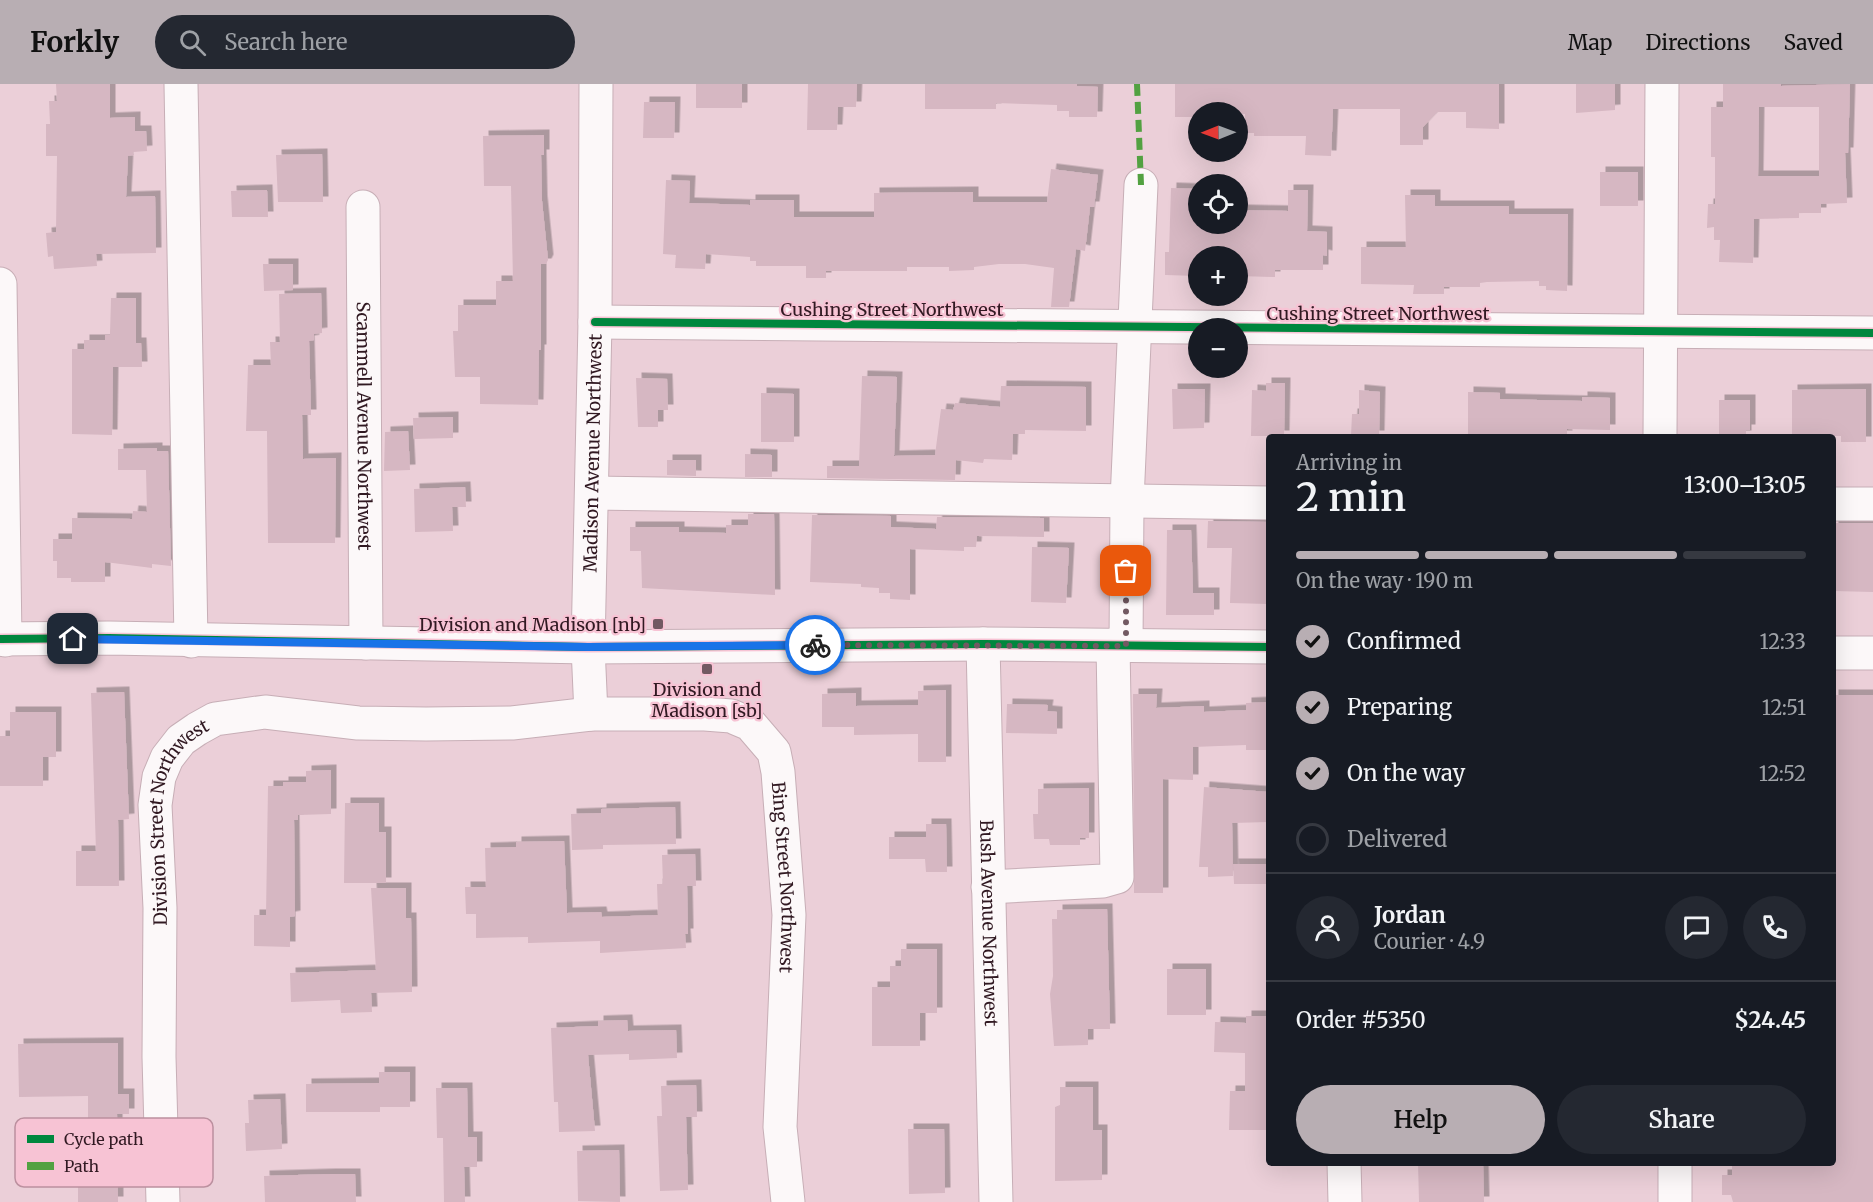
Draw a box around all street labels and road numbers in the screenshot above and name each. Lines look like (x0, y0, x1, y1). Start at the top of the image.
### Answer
street label: Cushing Street Northwest (781, 298, 1003, 321)
street label: Scammell Avenue Northwest (352, 301, 377, 551)
street label: Cushing Street Northwest (1267, 302, 1489, 325)
street label: Madison Avenue Northwest (578, 334, 606, 573)
street label: Division Street Northwest (144, 713, 213, 926)
street label: Bing Street Northwest (767, 781, 801, 973)
street label: Bush Avenue Northwest (976, 819, 1003, 1027)

